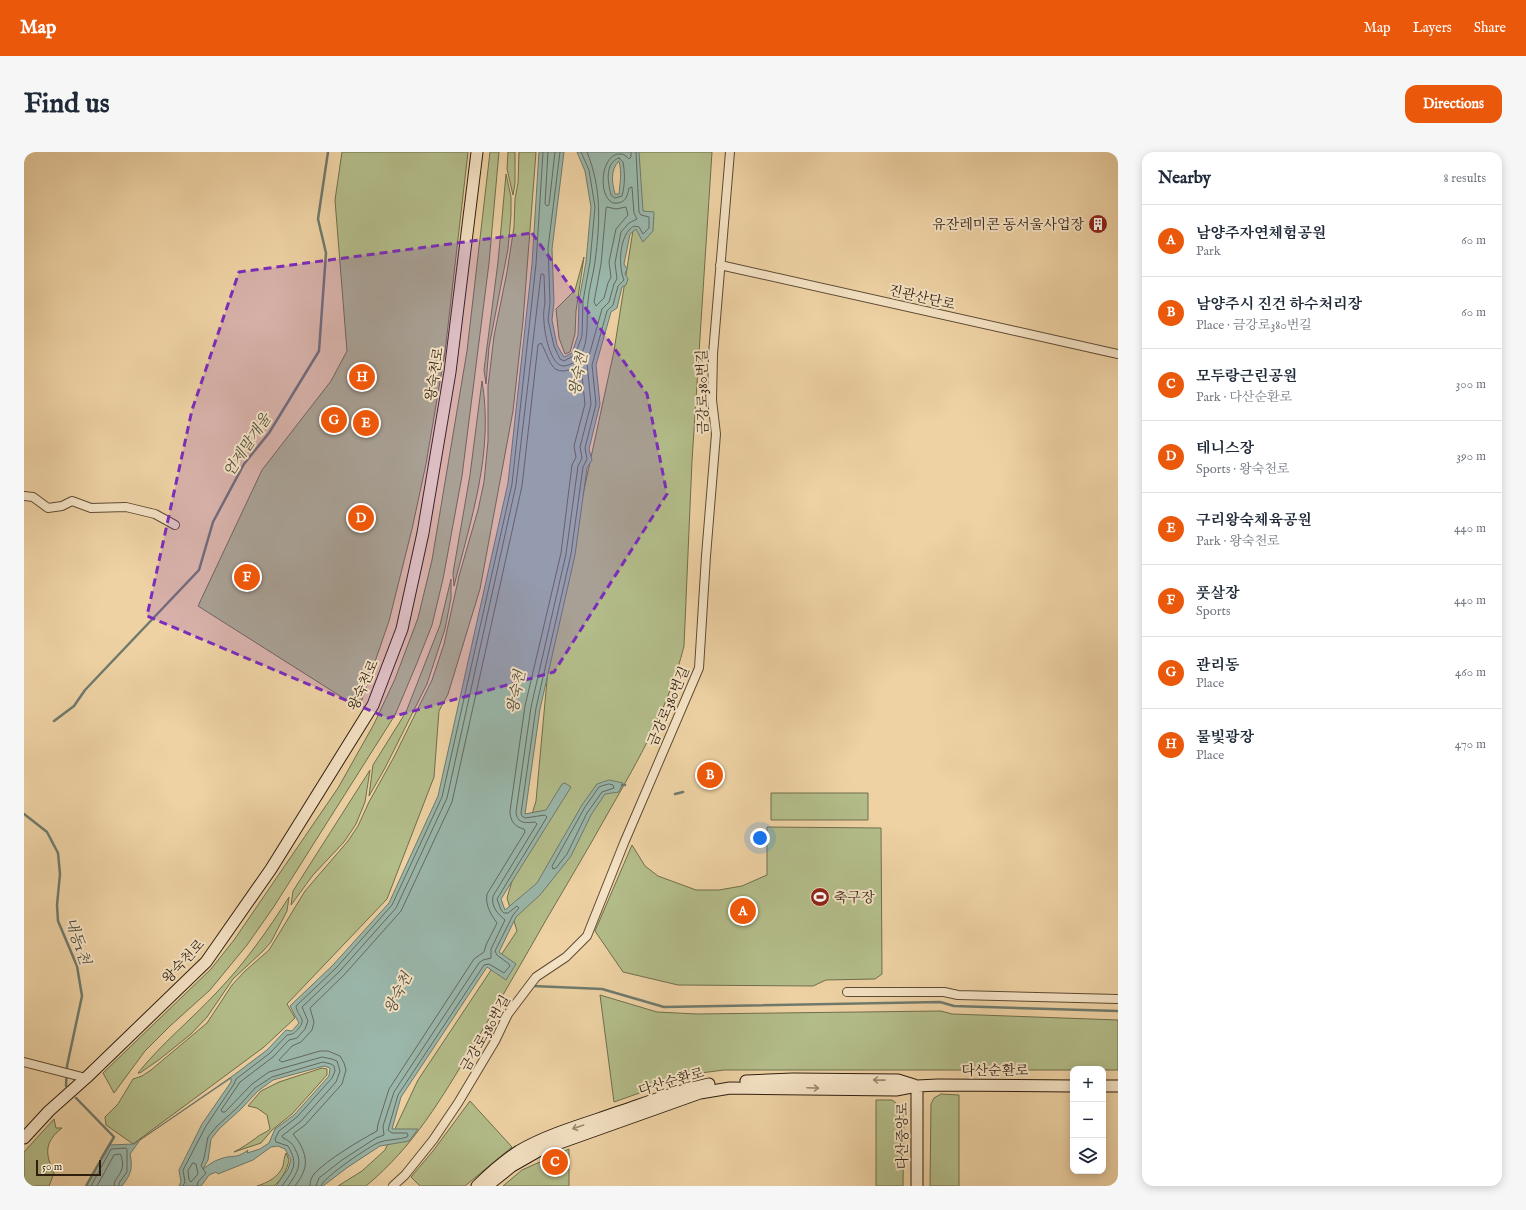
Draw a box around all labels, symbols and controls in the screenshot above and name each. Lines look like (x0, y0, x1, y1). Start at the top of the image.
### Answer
text: Map (20, 16, 56, 40)
text: Map (1364, 19, 1391, 37)
text: Layers (1413, 19, 1452, 37)
text: Share (1474, 19, 1506, 37)
button: Directions (1405, 85, 1502, 123)
text: Find us (24, 87, 110, 122)
text: Nearby (1158, 168, 1211, 189)
text: 8 results (1443, 170, 1486, 187)
building icon: 유잔레미콘 동서울사업장 (1087, 213, 1109, 235)
place label: 유잔레미콘 동서울사업장 (932, 216, 1084, 234)
text: 남양주자연체험공원 (1196, 224, 1326, 243)
text: A (1167, 232, 1175, 249)
text: 60 m (1461, 232, 1486, 249)
text: Park (1196, 243, 1221, 260)
street label: 진관산단로 (887, 282, 957, 314)
text: 남양주시 진건 하수처리장 (1196, 295, 1362, 314)
text: B (1167, 304, 1175, 321)
text: 60 m (1461, 304, 1486, 321)
text: Place · 금강로380번길 (1196, 317, 1312, 334)
street label: 왕숙천로 (422, 346, 448, 402)
water label: 왕숙천 (565, 349, 592, 397)
street label: 금강로380번길 (693, 349, 713, 435)
pin: H (349, 362, 375, 392)
text: 모두랑근린공원 (1196, 367, 1297, 386)
text: C (1166, 376, 1176, 393)
text: 300 m (1455, 376, 1486, 393)
text: Park · 다산순환로 (1196, 389, 1292, 406)
pin: G (321, 405, 347, 435)
pin: E (353, 408, 379, 438)
water label: 언제말개울 (219, 409, 276, 481)
text: 테니스장 (1196, 439, 1254, 458)
text: D (1166, 448, 1176, 465)
text: 390 m (1456, 448, 1486, 465)
text: Sports · 왕숙천로 (1196, 461, 1289, 478)
pin: D (348, 503, 374, 533)
text: 구리왕숙체육공원 (1196, 511, 1312, 530)
text: E (1166, 520, 1176, 537)
text: 440 m (1454, 520, 1486, 537)
text: Park · 왕숙천로 (1196, 533, 1280, 550)
pin: F (234, 562, 260, 592)
text: 풋살장 (1196, 584, 1239, 603)
text: F (1167, 592, 1175, 609)
text: 440 m (1454, 592, 1486, 609)
text: Sports (1196, 603, 1231, 620)
text: 관리동 (1196, 656, 1239, 675)
street label: 왕숙천로 (345, 657, 383, 714)
street label: 금강로380번길 (644, 664, 694, 749)
text: G (1166, 664, 1176, 681)
text: 460 m (1455, 664, 1486, 681)
water label: 왕숙천 (503, 667, 530, 715)
text: Place (1196, 675, 1224, 692)
text: 물빛광장 (1196, 728, 1254, 747)
text: H (1165, 736, 1177, 753)
text: 470 m (1455, 736, 1486, 753)
text: Place (1196, 747, 1224, 764)
pin: B (697, 760, 723, 790)
your location (750, 828, 770, 848)
sports icon: 축구장 (809, 886, 831, 908)
place label: 축구장 (834, 889, 875, 907)
pin: A (730, 896, 756, 926)
water label: 내동1천 (61, 915, 95, 969)
street label: 왕숙천로 (159, 935, 209, 988)
water label: 왕숙천 (380, 968, 417, 1017)
street label: 금강로380번길 (457, 992, 515, 1075)
street label: 다산순환로 (961, 1062, 1029, 1080)
street label: 다산순환로 (636, 1064, 707, 1100)
map controls (1070, 1066, 1106, 1174)
button: + (1070, 1066, 1106, 1102)
one-way arrow (873, 1076, 886, 1084)
one-way arrow (806, 1084, 819, 1092)
street label: 다산중앙로 (894, 1102, 912, 1170)
button: − (1070, 1102, 1106, 1138)
one-way arrow (571, 1124, 584, 1131)
button: layers (1070, 1138, 1106, 1174)
pin: C (542, 1147, 568, 1177)
scale bar (36, 1158, 101, 1177)
text: 50 m (42, 1160, 62, 1174)

